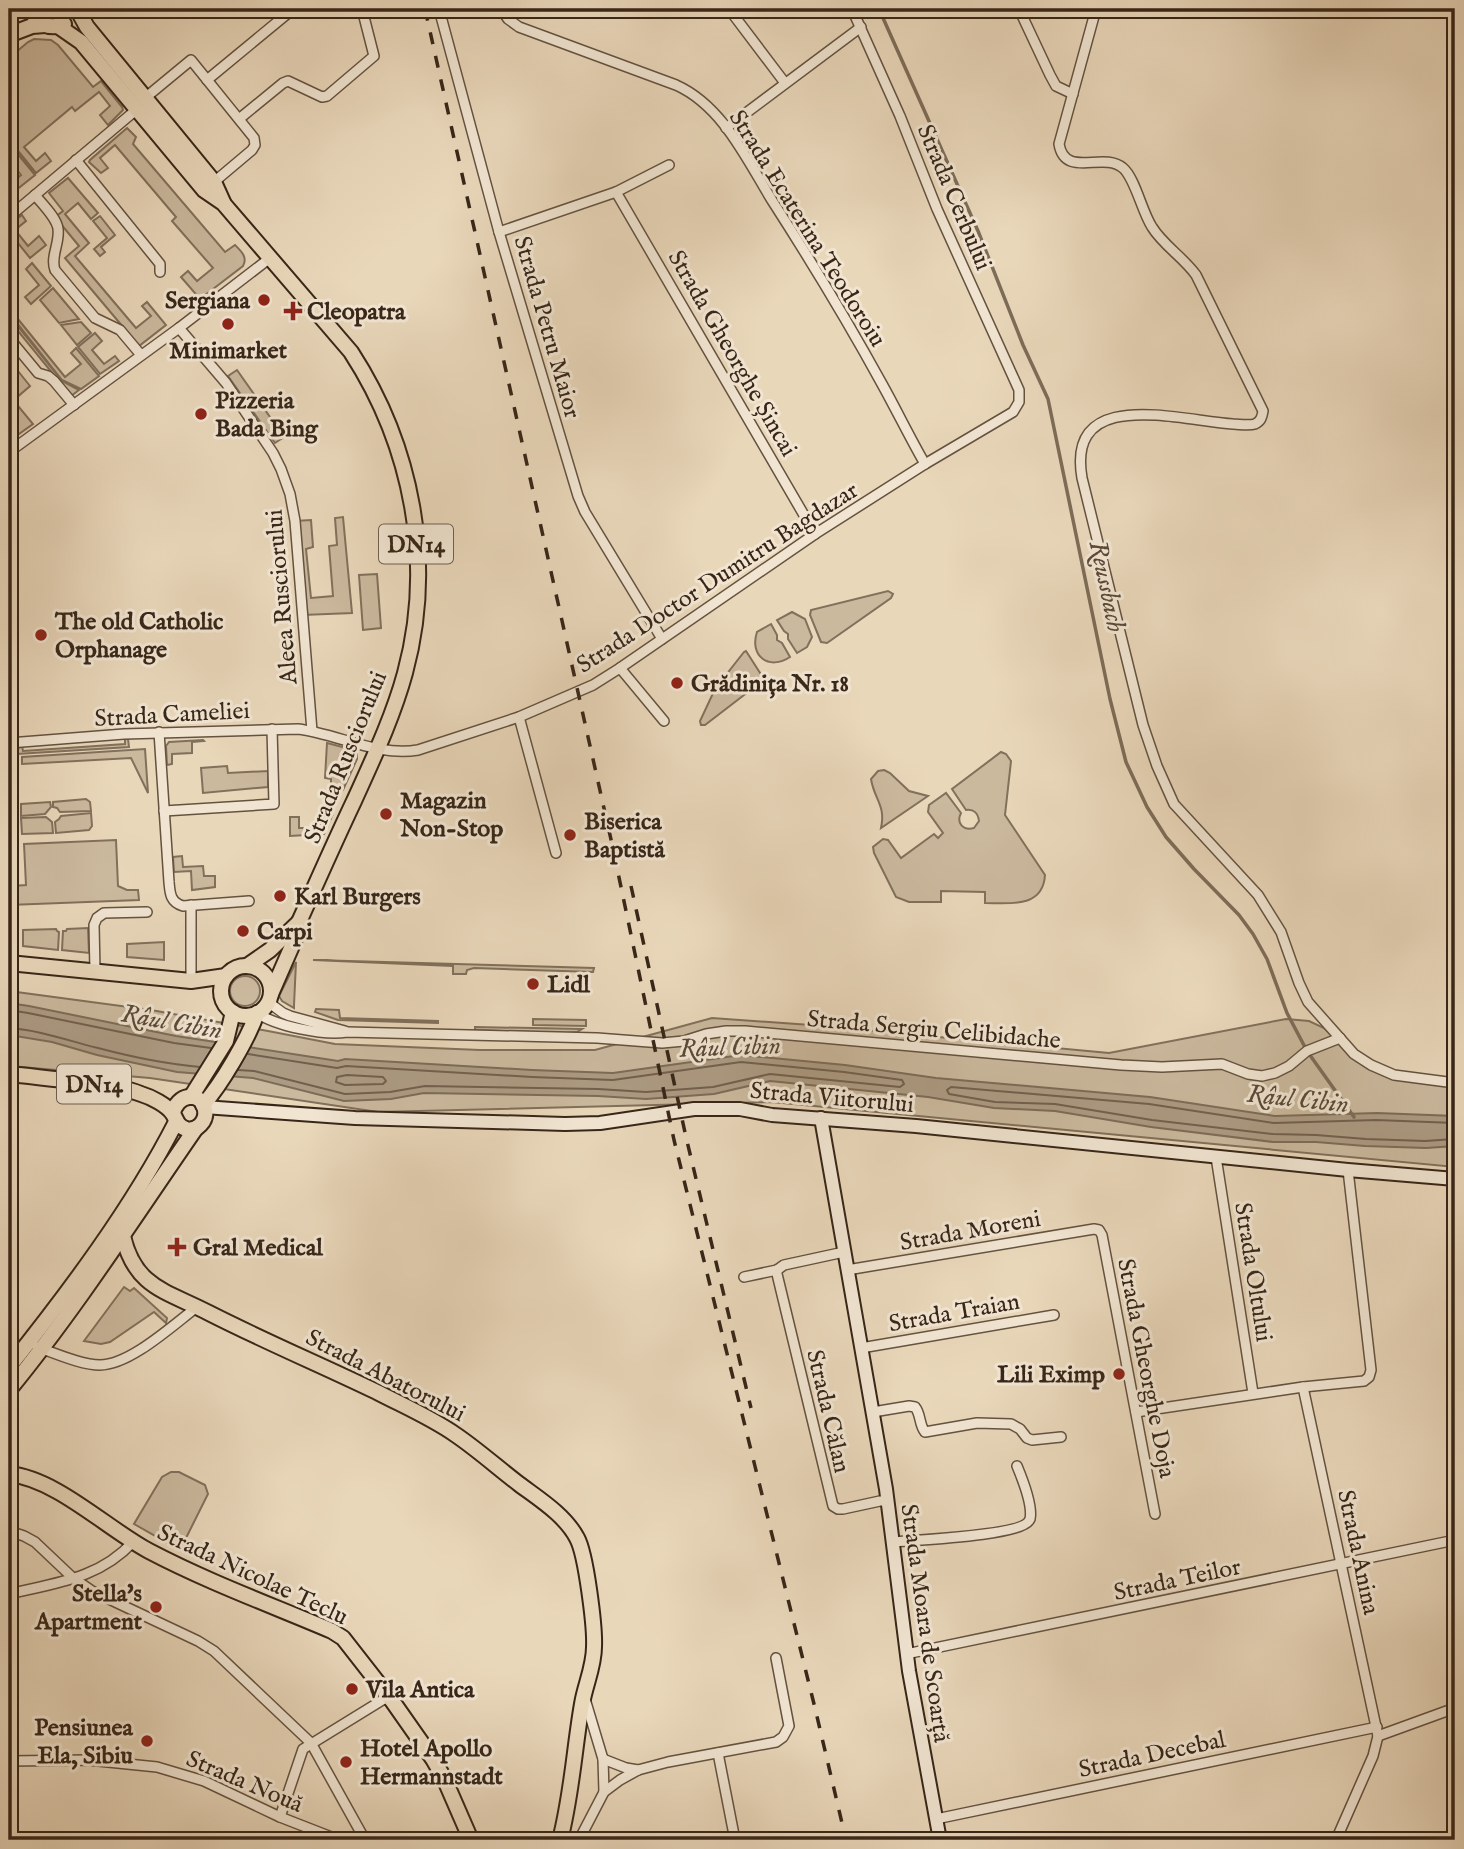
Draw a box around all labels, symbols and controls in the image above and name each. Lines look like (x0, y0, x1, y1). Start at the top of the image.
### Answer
street label: Strada Ecaterina Teodoroiu (721, 105, 892, 353)
street label: Strada Cerbului (909, 120, 998, 275)
street label: Strada Petru Maior (506, 233, 587, 422)
street label: Strada Gheorghe Șincai (660, 245, 803, 462)
place label: Sergiana (165, 286, 251, 317)
marker: Sergiana (256, 292, 272, 308)
place label: Cleopatra (307, 297, 406, 328)
marker: Cleopatra (285, 303, 301, 319)
marker: Minimarket (220, 316, 236, 332)
place label: Minimarket (169, 336, 288, 367)
place label: Pizzeria Bada Bing (215, 386, 319, 445)
marker: Pizzeria Bada Bing (193, 406, 209, 422)
street label: Strada Doctor Dumitru Bagdazar (571, 475, 865, 681)
street label: Aleea Rusciorului (259, 508, 306, 687)
road number: DN14 (379, 524, 453, 564)
water label: Reussbach (1081, 537, 1132, 635)
place label: The old Catholic Orphanage (54, 607, 223, 666)
marker: The old Catholic Orphanage (33, 627, 49, 643)
street label: Strada Rusciorului (298, 667, 395, 848)
place label: Grădinița Nr. 18 (691, 669, 849, 700)
marker: Grădinița Nr. 18 (669, 675, 685, 691)
street label: Strada Cameliei (94, 696, 251, 735)
place label: Magazin Non-Stop (399, 786, 503, 845)
marker: Magazin Non-Stop (378, 806, 394, 822)
place label: Biserica Baptistă (584, 807, 666, 866)
marker: Biserica Baptistă (562, 827, 578, 843)
place label: Karl Burgers (294, 882, 421, 913)
marker: Karl Burgers (272, 888, 288, 904)
place label: Carpi (257, 917, 313, 948)
marker: Carpi (235, 923, 251, 939)
place label: Lidl (547, 970, 590, 1001)
marker: Lidl (525, 976, 541, 992)
water label: Râul Cibin (119, 997, 225, 1048)
street label: Strada Sergiu Celibidache (806, 1004, 1062, 1057)
water label: Râul Cibin (679, 1029, 782, 1066)
road number: DN14 (57, 1064, 131, 1104)
street label: Strada Viitorului (749, 1076, 915, 1121)
water label: Râul Cibin (1245, 1078, 1350, 1121)
street label: Strada Oltului (1226, 1200, 1279, 1344)
street label: Strada Moreni (897, 1204, 1043, 1259)
place label: Gral Medical (193, 1233, 323, 1264)
marker: Gral Medical (167, 1237, 187, 1257)
street label: Strada Gheorghe Doja (1109, 1256, 1182, 1481)
street label: Strada Traian (886, 1287, 1022, 1340)
street label: Strada Abatorului (300, 1323, 470, 1430)
street label: Strada Călan (798, 1347, 857, 1476)
place label: Lili Eximp (997, 1360, 1105, 1391)
marker: Lili Eximp (1111, 1366, 1127, 1382)
street label: Strada Anina (1329, 1487, 1386, 1618)
street label: Strada Moara de Scoarță (892, 1502, 957, 1745)
street label: Strada Nicolae Teclu (152, 1518, 353, 1633)
street label: Strada Teilor (1111, 1552, 1244, 1609)
place label: Stella's Apartment (34, 1579, 143, 1638)
marker: Stella's Apartment (148, 1599, 164, 1615)
place label: Vila Antica (365, 1675, 475, 1706)
marker: Vila Antica (344, 1681, 360, 1697)
place label: Pensiunea Ela, Sibiu (34, 1713, 134, 1772)
street label: Strada Decebal (1076, 1725, 1229, 1786)
marker: Pensiunea Ela, Sibiu (139, 1733, 155, 1749)
place label: Hotel Apollo Hermannstadt (360, 1734, 503, 1793)
street label: Strada Nouă (181, 1744, 308, 1821)
marker: Hotel Apollo Hermannstadt (338, 1754, 354, 1770)

